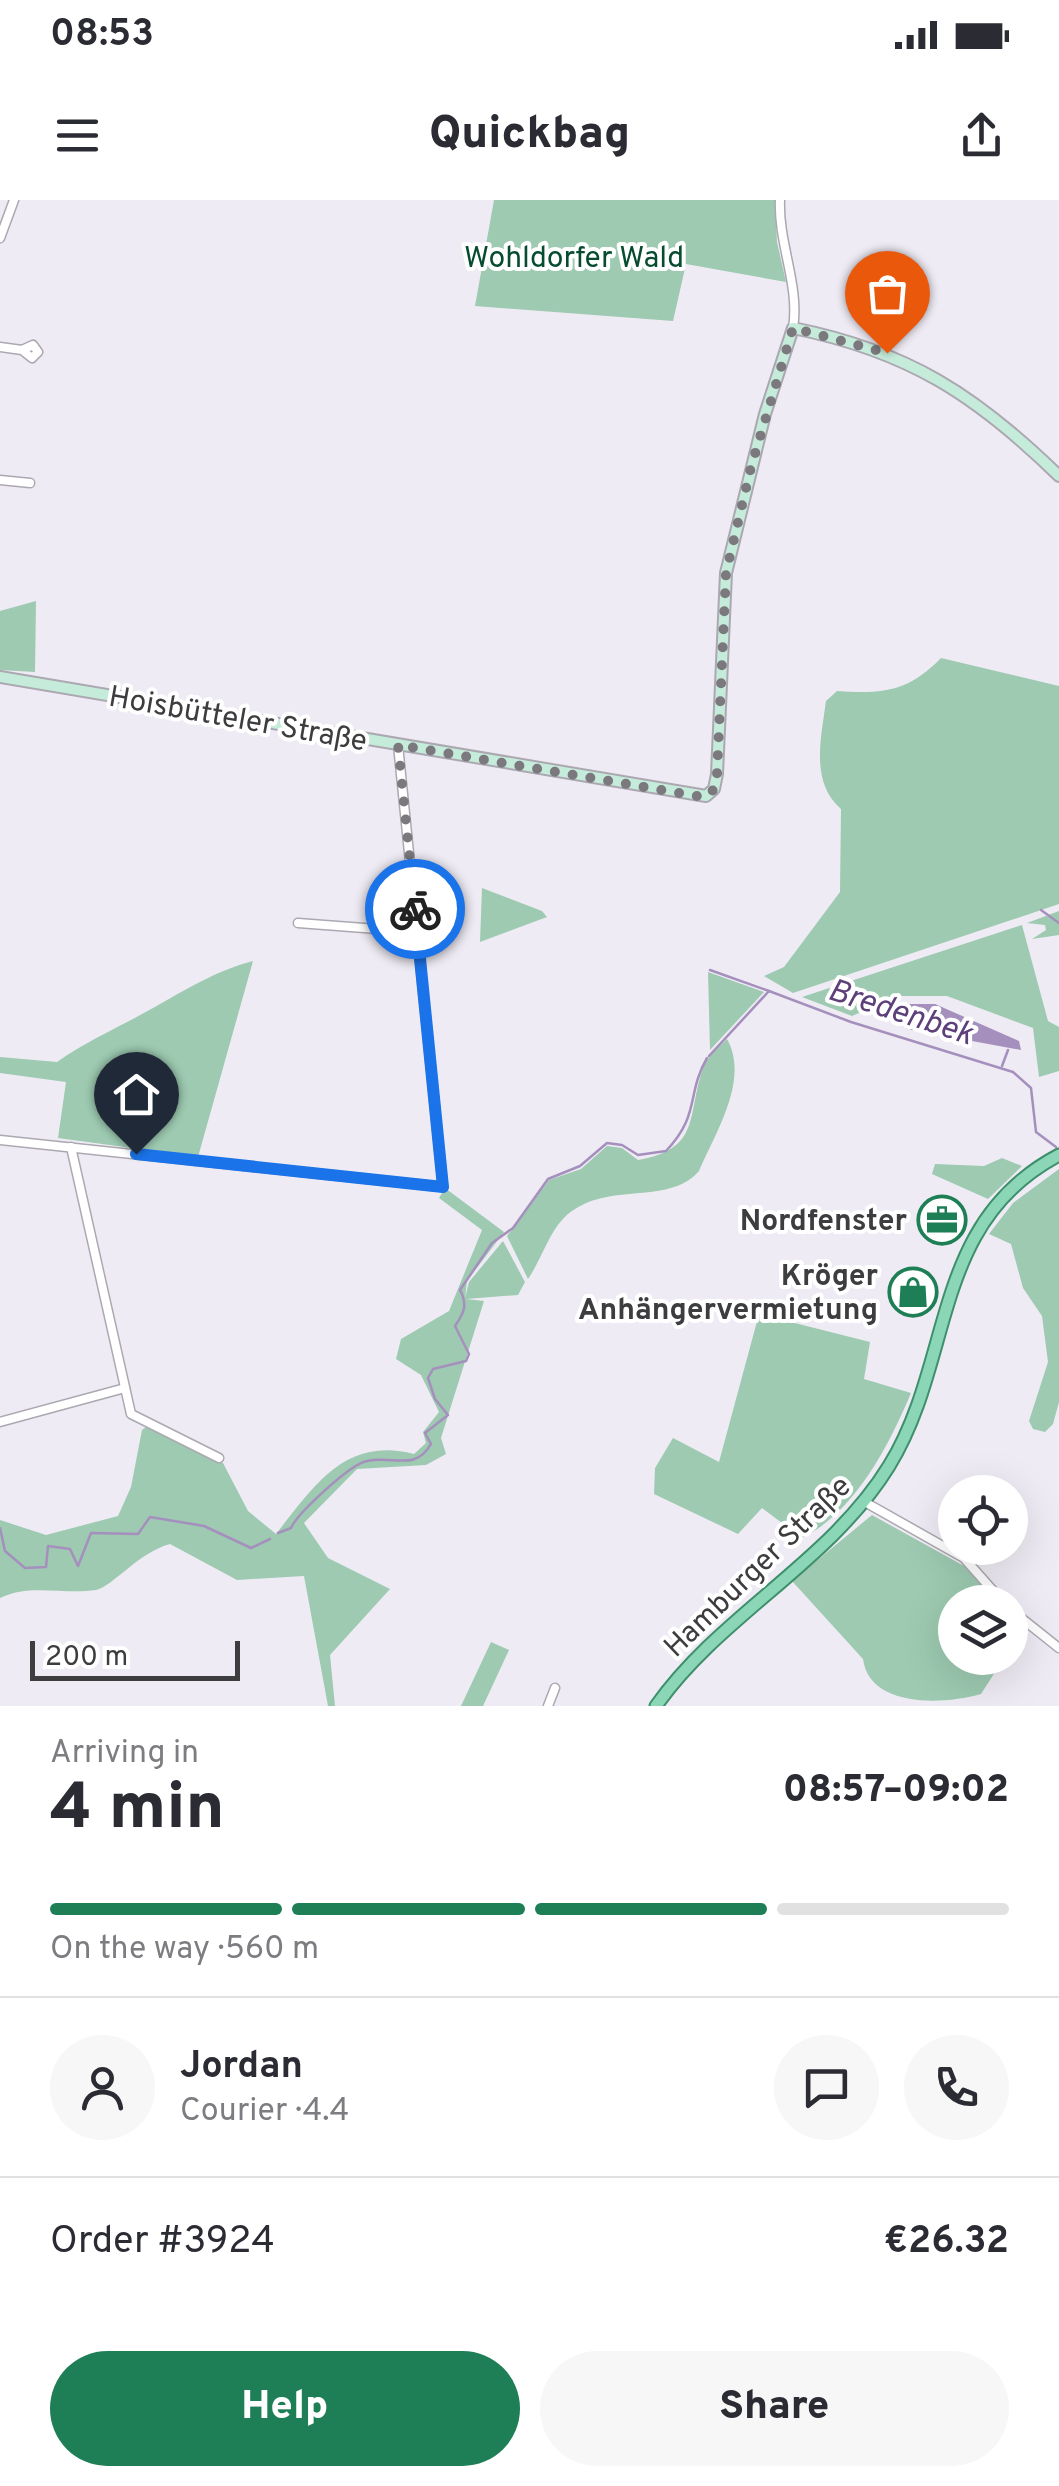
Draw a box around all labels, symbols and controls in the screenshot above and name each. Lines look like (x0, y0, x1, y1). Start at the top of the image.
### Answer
text: 08:53 (50, 11, 154, 60)
text: Quickbag (429, 107, 630, 164)
icon: menu (50, 108, 105, 163)
icon: share (954, 108, 1009, 163)
park label: Wohldorfer Wald (464, 241, 684, 278)
pin (845, 251, 930, 354)
icon: bag (860, 266, 915, 321)
street label: Hoisbütteler Straße (105, 680, 370, 761)
courier (365, 859, 465, 959)
icon: bike (388, 882, 443, 937)
water label: Bredenbek (823, 972, 978, 1056)
pin (94, 1052, 179, 1155)
icon: home (109, 1067, 164, 1122)
office icon: Nordfenster (916, 1194, 968, 1246)
place label: Nordfenster (740, 1204, 908, 1241)
place label: Kröger Anhängervermietung (578, 1259, 878, 1330)
shop icon: Kröger Anhängervermietung (887, 1266, 939, 1318)
street label: Hamburger Straße (657, 1469, 860, 1666)
map controls (938, 1475, 1028, 1675)
button: locate (938, 1475, 1028, 1565)
button: layers (938, 1585, 1028, 1675)
scale bar (30, 1636, 240, 1680)
text: 200 m (45, 1640, 128, 1676)
text: Arriving in (50, 1734, 199, 1774)
text: 08:57–09:02 (783, 1767, 1009, 1816)
text: 4 min (50, 1770, 225, 1852)
text: On the way · 560 m (50, 1930, 319, 1970)
button: person (50, 2035, 155, 2140)
button: chat (774, 2035, 879, 2140)
button: phone (904, 2035, 1009, 2140)
text: Jordan (180, 2043, 303, 2092)
text: Courier · 4.4 (180, 2092, 349, 2132)
text: Order #3924 (50, 2218, 275, 2267)
text: €26.32 (884, 2218, 1009, 2267)
button: Help (50, 2351, 520, 2466)
button: Share (540, 2351, 1009, 2466)

